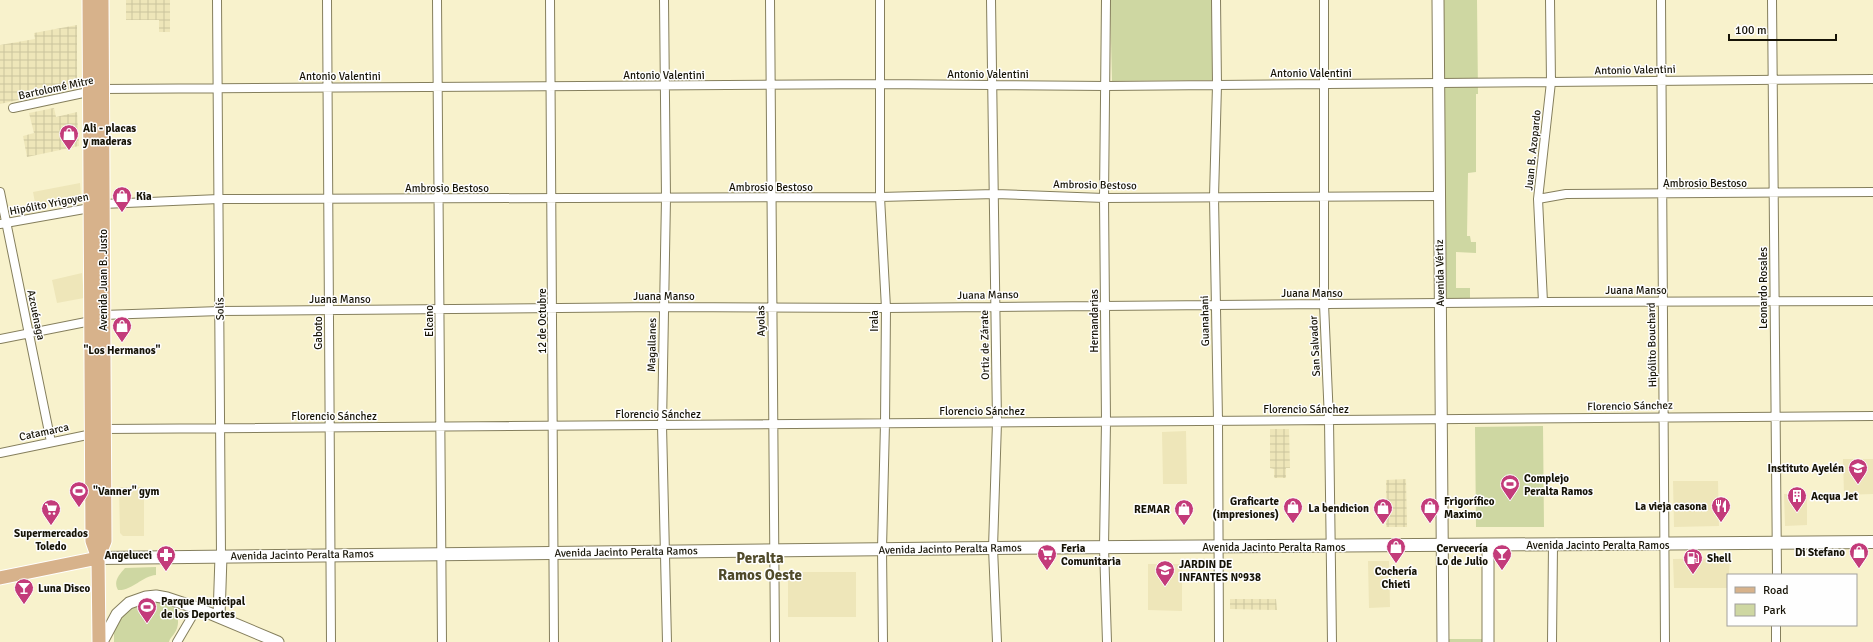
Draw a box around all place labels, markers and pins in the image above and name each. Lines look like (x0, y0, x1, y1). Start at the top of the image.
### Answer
place label: Ali - placas y maderas (82, 122, 136, 148)
shop icon: Ali - placas y maderas (58, 123, 80, 151)
shop icon: Kia (111, 185, 133, 213)
place label: Kia (136, 190, 152, 203)
shop icon: "Los Hermanos" (111, 315, 133, 343)
place label: "Los Hermanos" (83, 344, 161, 357)
school or university icon: Instituto Ayelén (1847, 457, 1869, 485)
place label: Instituto Ayelén (1767, 462, 1844, 475)
place label: Complejo Peralta Ramos (1524, 472, 1593, 498)
sports icon: Complejo Peralta Ramos (1499, 473, 1521, 501)
sports icon: "Vanner" gym (68, 480, 90, 508)
place label: "Vanner" gym (93, 485, 159, 498)
building icon: Acqua Jet (1786, 485, 1808, 513)
place label: Acqua Jet (1811, 490, 1858, 503)
place label: Graficarte (impresiones) (1212, 495, 1280, 521)
place label: Frigorífico Maximo (1444, 495, 1495, 521)
restaurant icon: La vieja casona (1710, 495, 1732, 523)
shop icon: Graficarte (impresiones) (1282, 496, 1304, 524)
shop icon: Frigorífico Maximo (1419, 496, 1441, 524)
shop icon: La bendicion (1372, 497, 1394, 525)
supermarket icon: Supermercados Toledo (40, 498, 62, 526)
shop icon: REMAR (1173, 498, 1195, 526)
place label: La vieja casona (1635, 500, 1707, 513)
place label: La bendicion (1308, 502, 1369, 515)
place label: REMAR (1134, 503, 1170, 516)
place label: Supermercados Toledo (14, 527, 88, 553)
shop icon: Cochería Chieti (1385, 536, 1407, 564)
shop icon: Di Stefano (1848, 541, 1870, 569)
place label: Feria Comunitaria (1061, 542, 1121, 568)
place label: Cervecería Lo de Julio (1436, 542, 1488, 568)
supermarket icon: Feria Comunitaria (1036, 543, 1058, 571)
bar icon: Cervecería Lo de Julio (1491, 543, 1513, 571)
pharmacy icon: Angelucci (155, 544, 177, 572)
place label: Di Stefano (1795, 546, 1845, 559)
fuel station icon: Shell (1682, 547, 1704, 575)
place label: Angelucci (105, 549, 152, 562)
place label: Shell (1707, 552, 1732, 565)
place label: JARDIN DE INFANTES Nº938 (1179, 558, 1261, 584)
school or university icon: JARDIN DE INFANTES Nº938 (1154, 559, 1176, 587)
place label: Cochería Chieti (1375, 565, 1418, 591)
bar icon: Luna Disco (13, 577, 35, 605)
place label: Luna Disco (38, 582, 90, 595)
place label: Parque Municipal de los Deportes (161, 595, 246, 621)
sports icon: Parque Municipal de los Deportes (136, 596, 158, 624)

